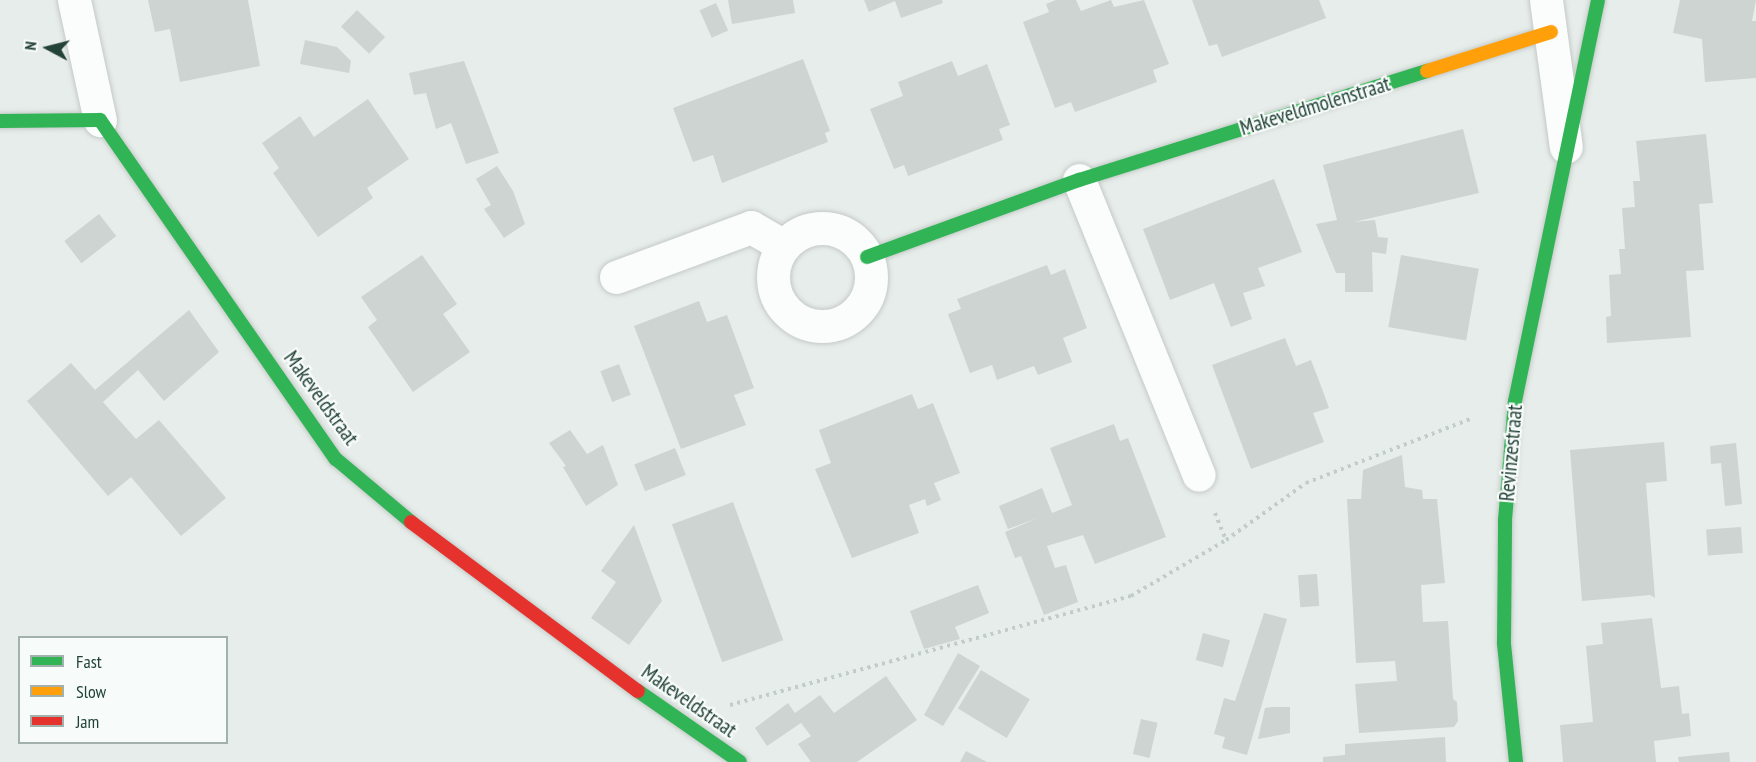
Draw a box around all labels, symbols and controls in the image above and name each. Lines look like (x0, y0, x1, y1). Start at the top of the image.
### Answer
north arrow (18, 18, 78, 78)
text: N (20, 40, 41, 51)
street label: Makeveldmolenstraat (1237, 71, 1393, 141)
street label: Makeveldstraat (278, 346, 364, 450)
street label: Revinzestraat (1494, 404, 1528, 502)
legend (18, 636, 228, 744)
text: Fast (76, 650, 102, 673)
street label: Makeveldstraat (637, 659, 741, 743)
text: Slow (76, 680, 106, 703)
text: Jam (76, 710, 99, 733)

